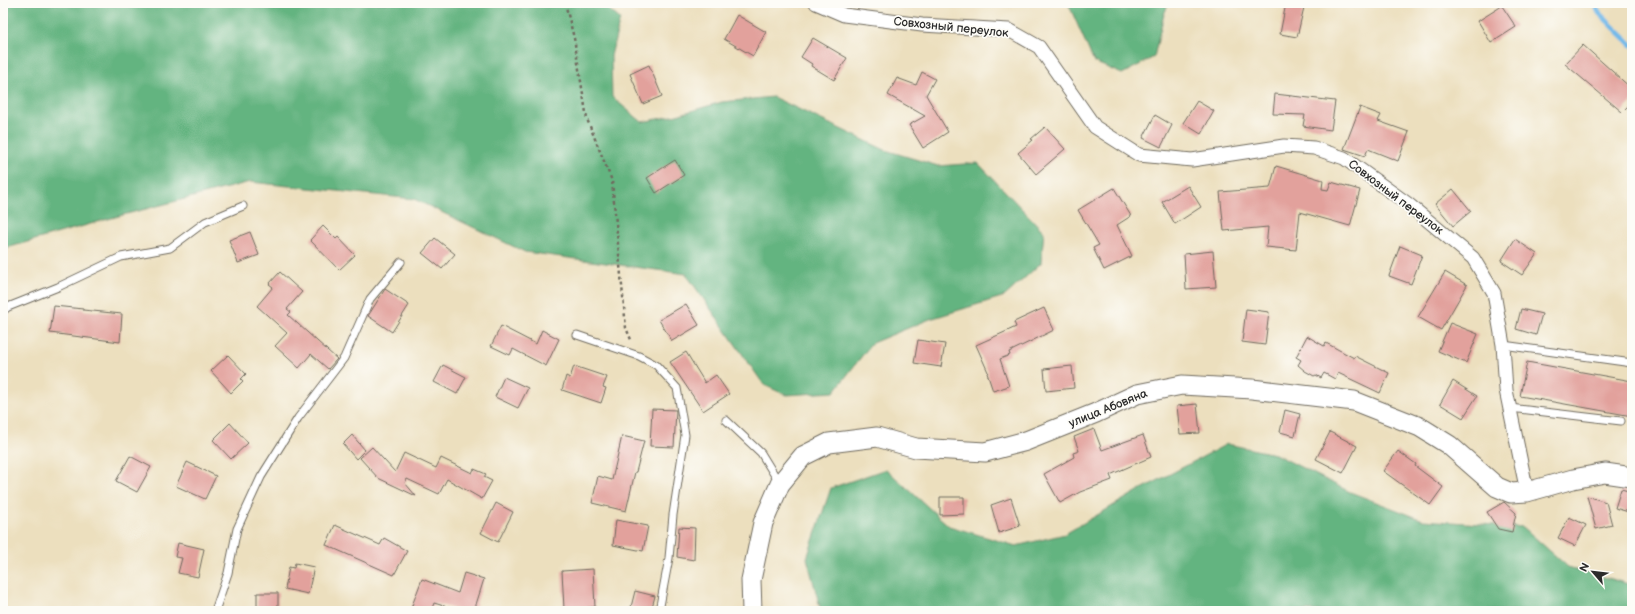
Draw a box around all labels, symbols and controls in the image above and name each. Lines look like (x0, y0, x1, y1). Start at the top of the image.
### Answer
street label: Совхозный переулок (893, 14, 1010, 41)
street label: Совхозный переулок (1345, 157, 1447, 239)
street label: улица Абовяна (1067, 386, 1150, 431)
north arrow (1573, 552, 1613, 592)
text: N (1577, 561, 1592, 574)

